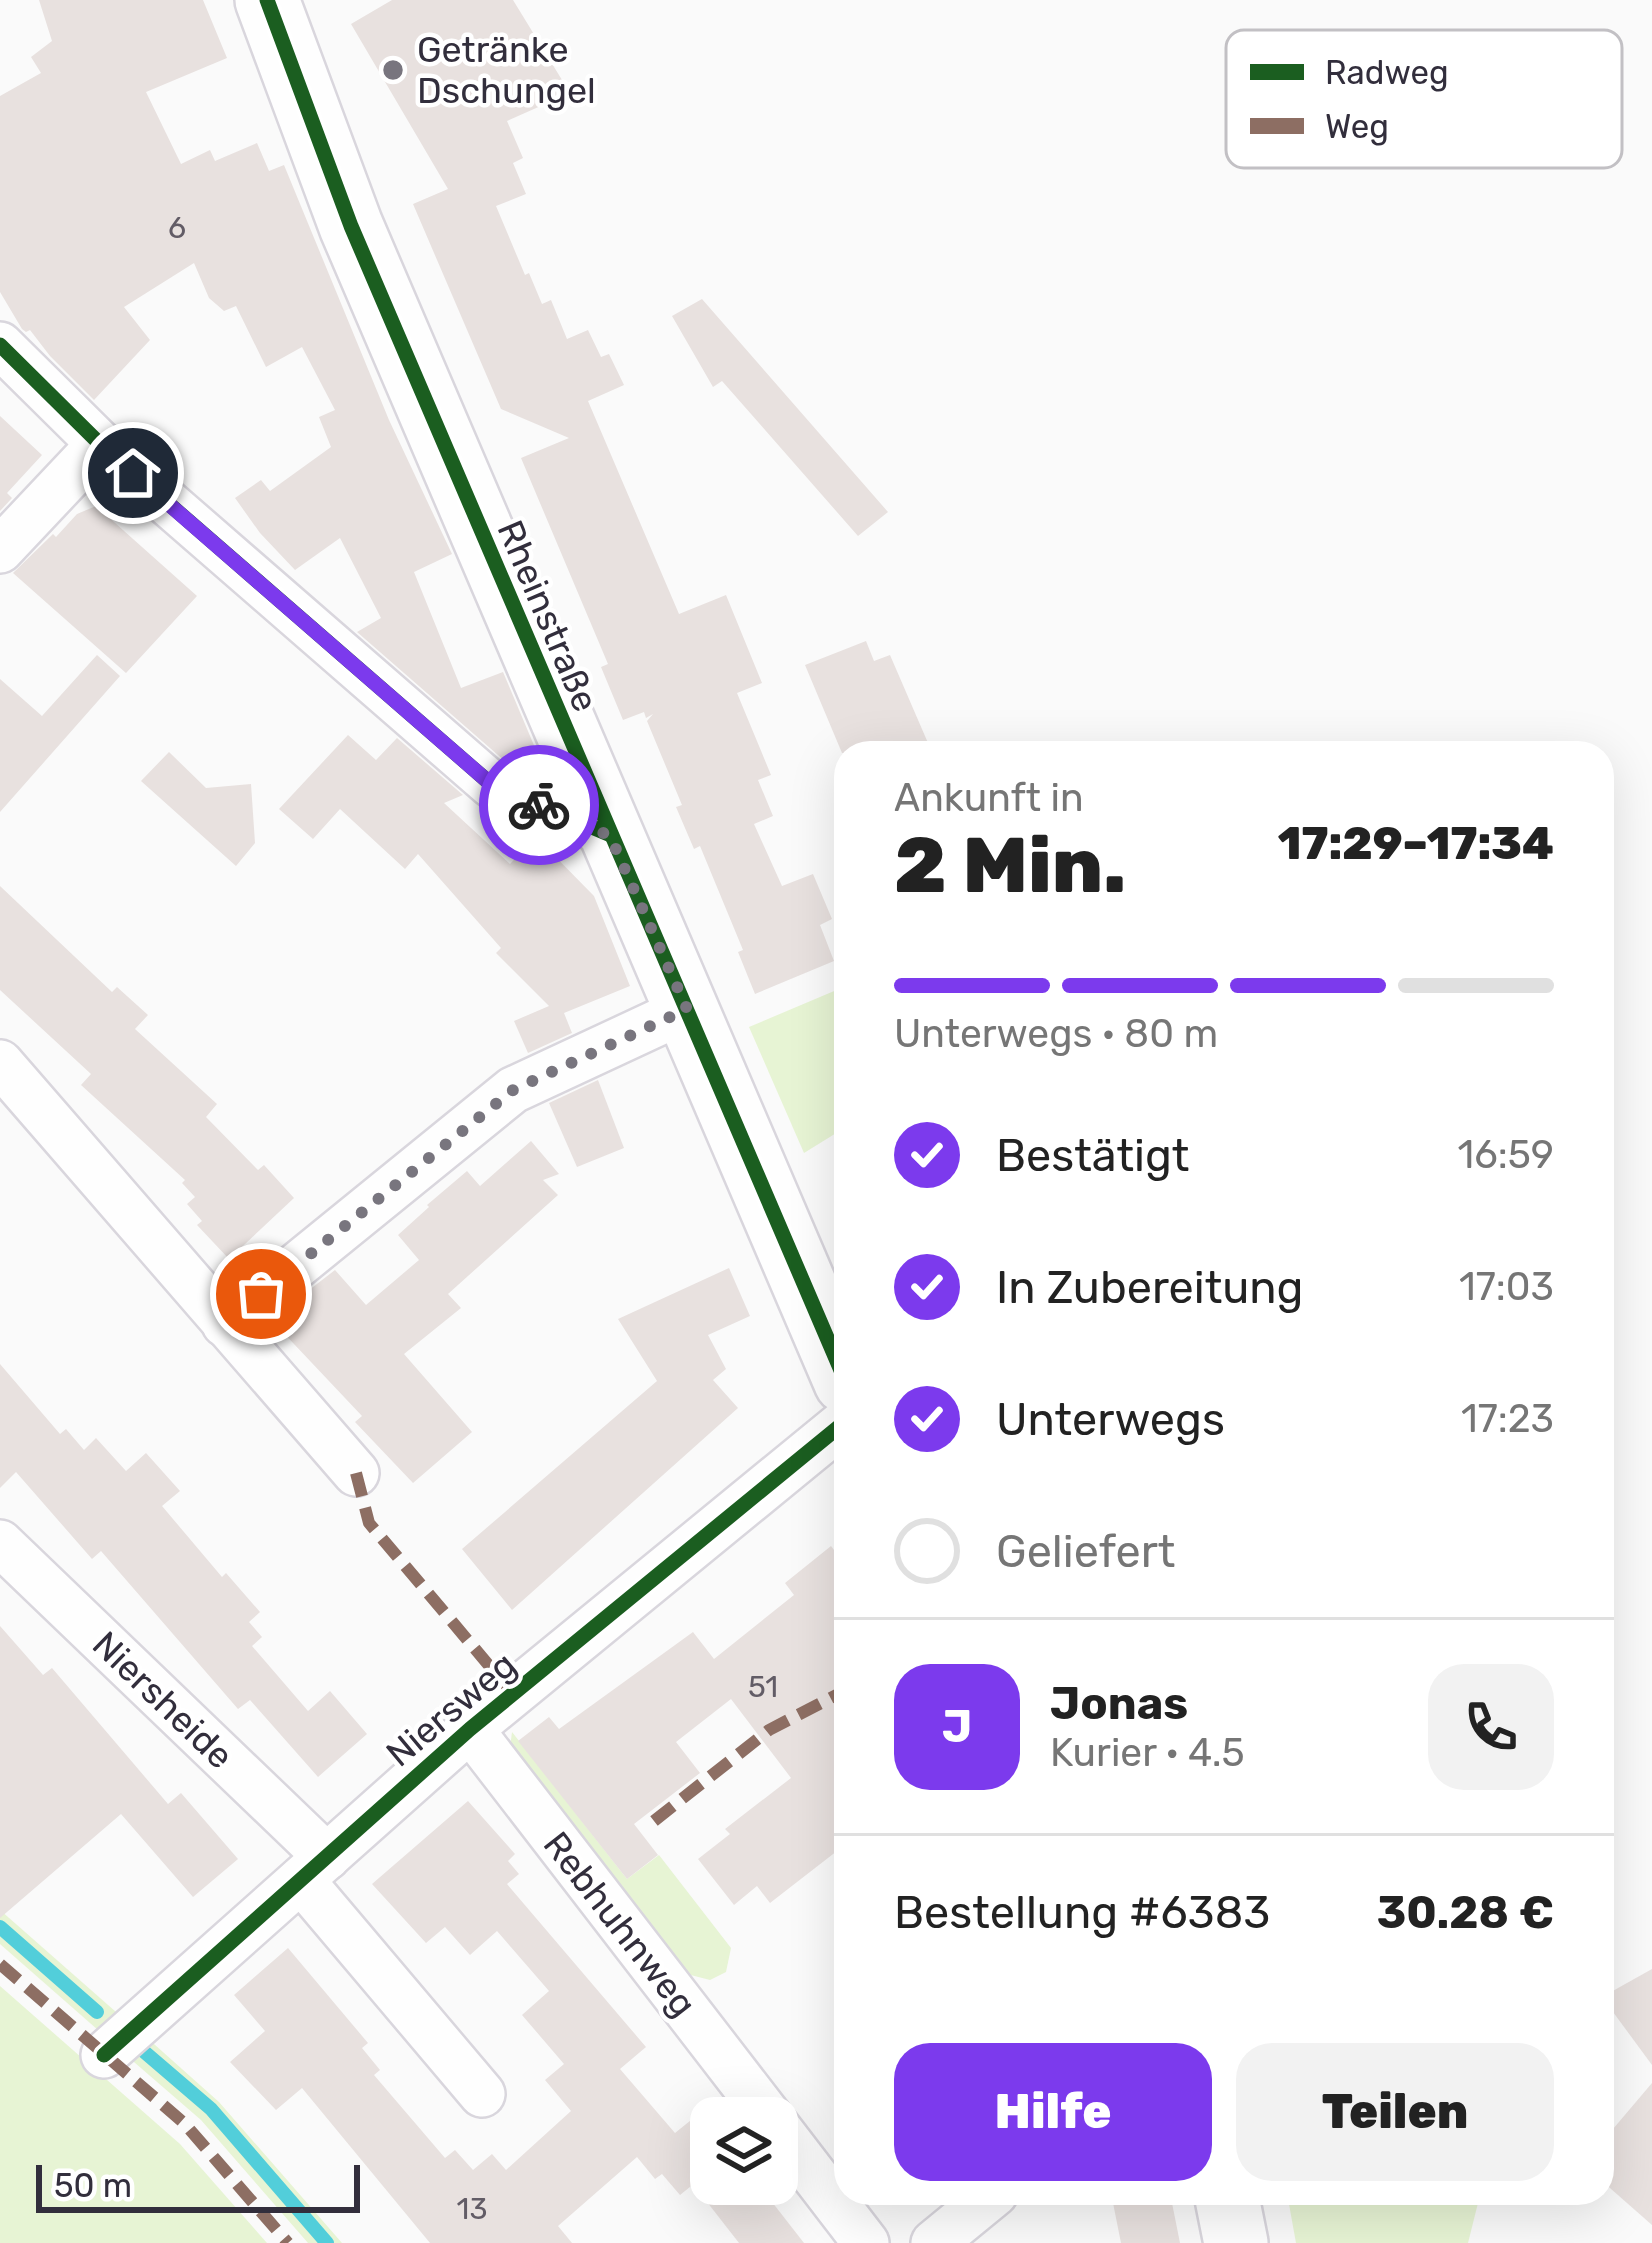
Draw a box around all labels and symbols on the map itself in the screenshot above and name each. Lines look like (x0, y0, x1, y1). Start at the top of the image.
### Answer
place label: Getränke Dschungel (417, 28, 596, 112)
legend (1226, 30, 1622, 168)
text: Radweg (1325, 53, 1449, 92)
marker: Getränke Dschungel (380, 57, 406, 83)
text: Weg (1325, 107, 1389, 146)
house number: 6 (168, 210, 186, 246)
pin (82, 422, 184, 524)
street label: Rheinstraße (489, 514, 607, 718)
courier (479, 745, 599, 865)
pin (210, 1243, 312, 1345)
street label: Niersheide (84, 1623, 242, 1777)
street label: Niersweg (378, 1643, 524, 1775)
house number: 51 (748, 1669, 778, 1705)
street label: Rebhuhnweg (535, 1823, 705, 2025)
scale bar (36, 2159, 360, 2212)
house number: 13 (457, 2191, 487, 2227)

